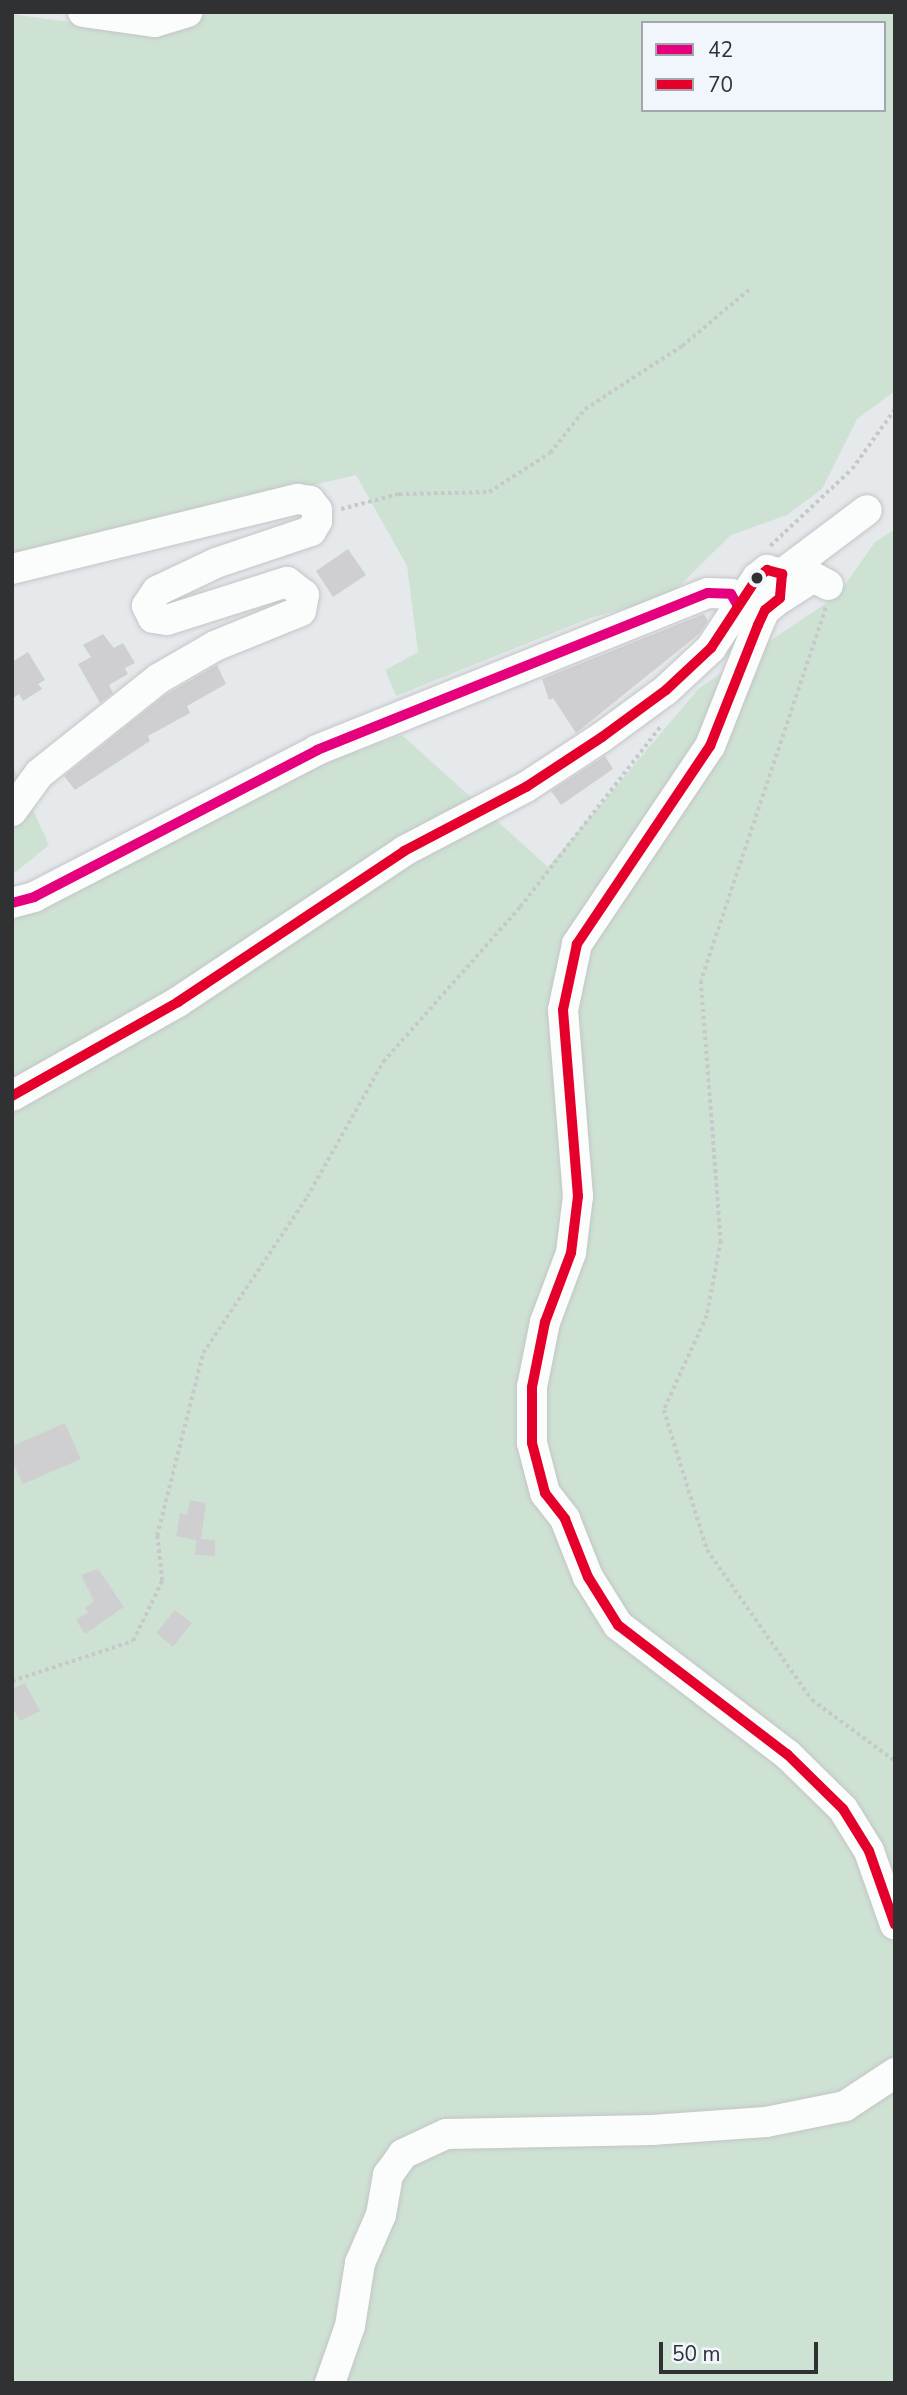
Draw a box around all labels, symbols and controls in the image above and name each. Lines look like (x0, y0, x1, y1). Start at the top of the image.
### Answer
legend (641, 21, 886, 112)
text: 42 (708, 36, 733, 64)
text: 70 (708, 71, 733, 99)
unlabelled marker (750, 571, 764, 585)
scale bar (662, 2328, 821, 2372)
text: 50 m (672, 2340, 721, 2368)

